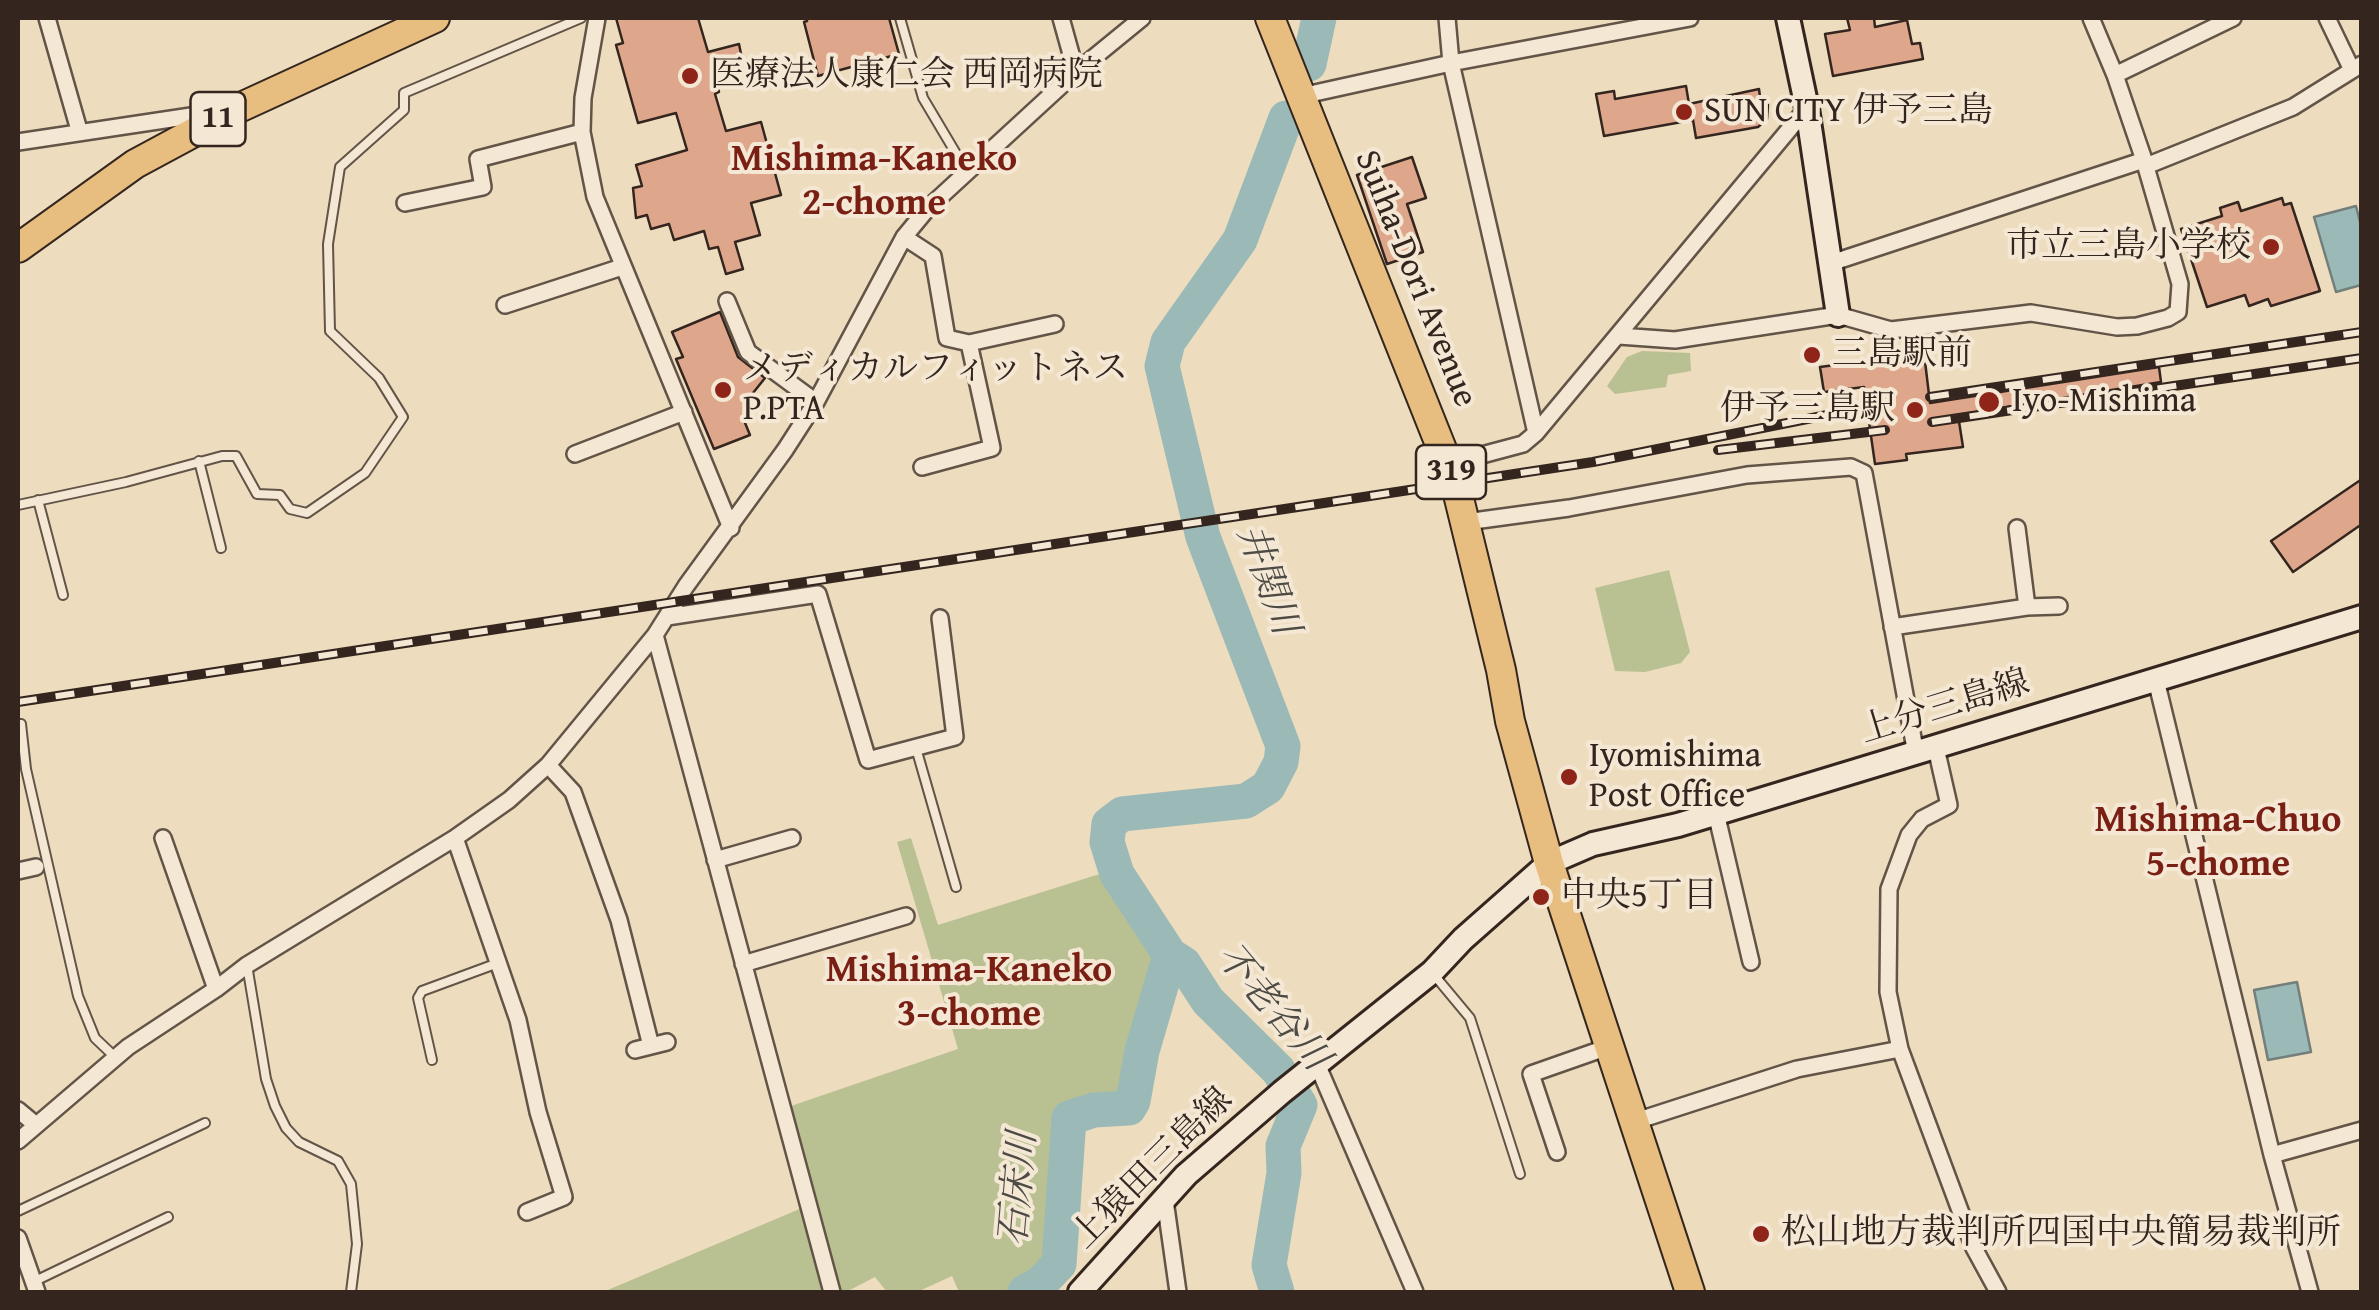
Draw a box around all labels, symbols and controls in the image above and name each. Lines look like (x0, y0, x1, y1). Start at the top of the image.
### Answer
place label: 医療法人康仁会 西岡病院 (710, 55, 1103, 97)
marker: 医療法人康仁会 西岡病院 (679, 65, 701, 87)
place label: SUN CITY 伊予三島 (1704, 91, 1993, 133)
road number: 11 (190, 92, 246, 146)
marker: SUN CITY 伊予三島 (1673, 101, 1695, 123)
district label: Mishima-Kaneko 2-chome (731, 137, 1017, 226)
street label: Suiha-Dori Avenue (1344, 145, 1486, 413)
place label: 市立三島小学校 (2006, 226, 2251, 268)
marker: 市立三島小学校 (2260, 236, 2282, 258)
place label: 三島駅前 (1832, 334, 1972, 376)
marker: 三島駅前 (1801, 344, 1823, 366)
place label: メディカルフィットネス P.PTA (743, 349, 1128, 431)
marker: メディカルフィットネス P.PTA (712, 379, 734, 401)
place label: Iyo-Mishima (2012, 381, 2196, 423)
place label: 伊予三島駅 (1720, 389, 1895, 431)
marker: Iyo-Mishima (1976, 389, 2002, 415)
marker: 伊予三島駅 (1904, 399, 1926, 421)
road number: 319 (1416, 445, 1486, 499)
water label: 井関川 (1225, 519, 1307, 641)
street label: 上分三島線 (1855, 662, 2035, 754)
place label: Iyomishima Post Office (1589, 736, 1761, 818)
marker: Iyomishima Post Office (1558, 766, 1580, 788)
district label: Mishima-Chuo 5-chome (2095, 798, 2341, 888)
place label: 中央5丁目 (1561, 876, 1718, 918)
marker: 中央5丁目 (1530, 886, 1552, 908)
water label: 不老谷川 (1205, 935, 1337, 1081)
district label: Mishima-Kaneko 3-chome (826, 948, 1112, 1038)
street label: 上猿田三島線 (1064, 1080, 1242, 1258)
water label: 石床川 (992, 1130, 1048, 1248)
place label: 松山地方裁判所四国中央簡易裁判所 (1781, 1213, 2341, 1255)
marker: 松山地方裁判所四国中央簡易裁判所 (1750, 1223, 1772, 1245)

